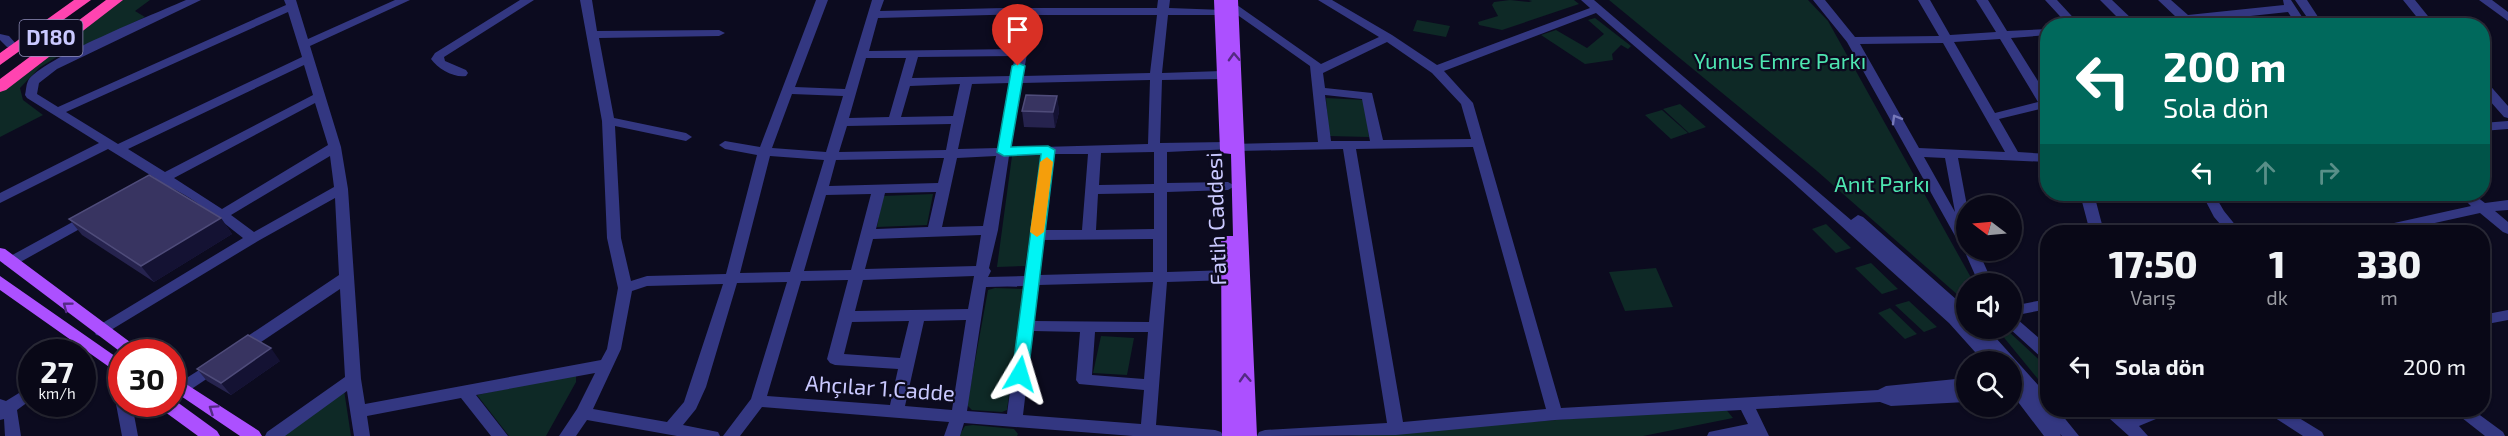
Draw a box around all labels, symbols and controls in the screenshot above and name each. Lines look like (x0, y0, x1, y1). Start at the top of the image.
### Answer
pin (992, 4, 1043, 66)
icon: arrive (1001, 13, 1034, 46)
road number: D180 (20, 20, 82, 56)
text: 200 m (2163, 40, 2286, 90)
icon: left (2064, 42, 2142, 120)
park label: Yunus Emre Parkı (1694, 47, 1866, 73)
one-way arrow (1228, 52, 1240, 61)
text: Sola dön (2163, 91, 2269, 123)
one-way arrow (1892, 115, 1903, 125)
street label: Fatih Caddesi (1200, 152, 1230, 286)
icon: left (2186, 156, 2219, 189)
icon: ahead (2249, 156, 2282, 189)
icon: right (2312, 156, 2345, 189)
park label: Anıt Parkı (1834, 170, 1930, 196)
north arrow (1956, 195, 2022, 261)
map controls (1956, 195, 2022, 417)
text: 17:50 (2109, 242, 2197, 285)
text: 1 (2269, 242, 2285, 285)
text: 330 (2357, 242, 2421, 285)
button: sound (1956, 273, 2022, 339)
text: Varış (2130, 285, 2176, 309)
text: dk (2266, 285, 2288, 309)
text: m (2380, 285, 2398, 309)
one-way arrow (63, 302, 74, 313)
speed limit sign: 30 (108, 339, 186, 417)
position arrow (988, 342, 1052, 406)
icon: left (2064, 350, 2097, 383)
button: search (1956, 351, 2022, 417)
text: 27 (40, 353, 74, 389)
text: Sola dön (2115, 353, 2205, 379)
text: 200 m (2403, 353, 2466, 379)
street label: Ahçılar 1.Cadde (804, 369, 956, 407)
one-way arrow (1239, 373, 1252, 382)
text: km/h (38, 384, 76, 402)
one-way arrow (208, 405, 219, 416)

